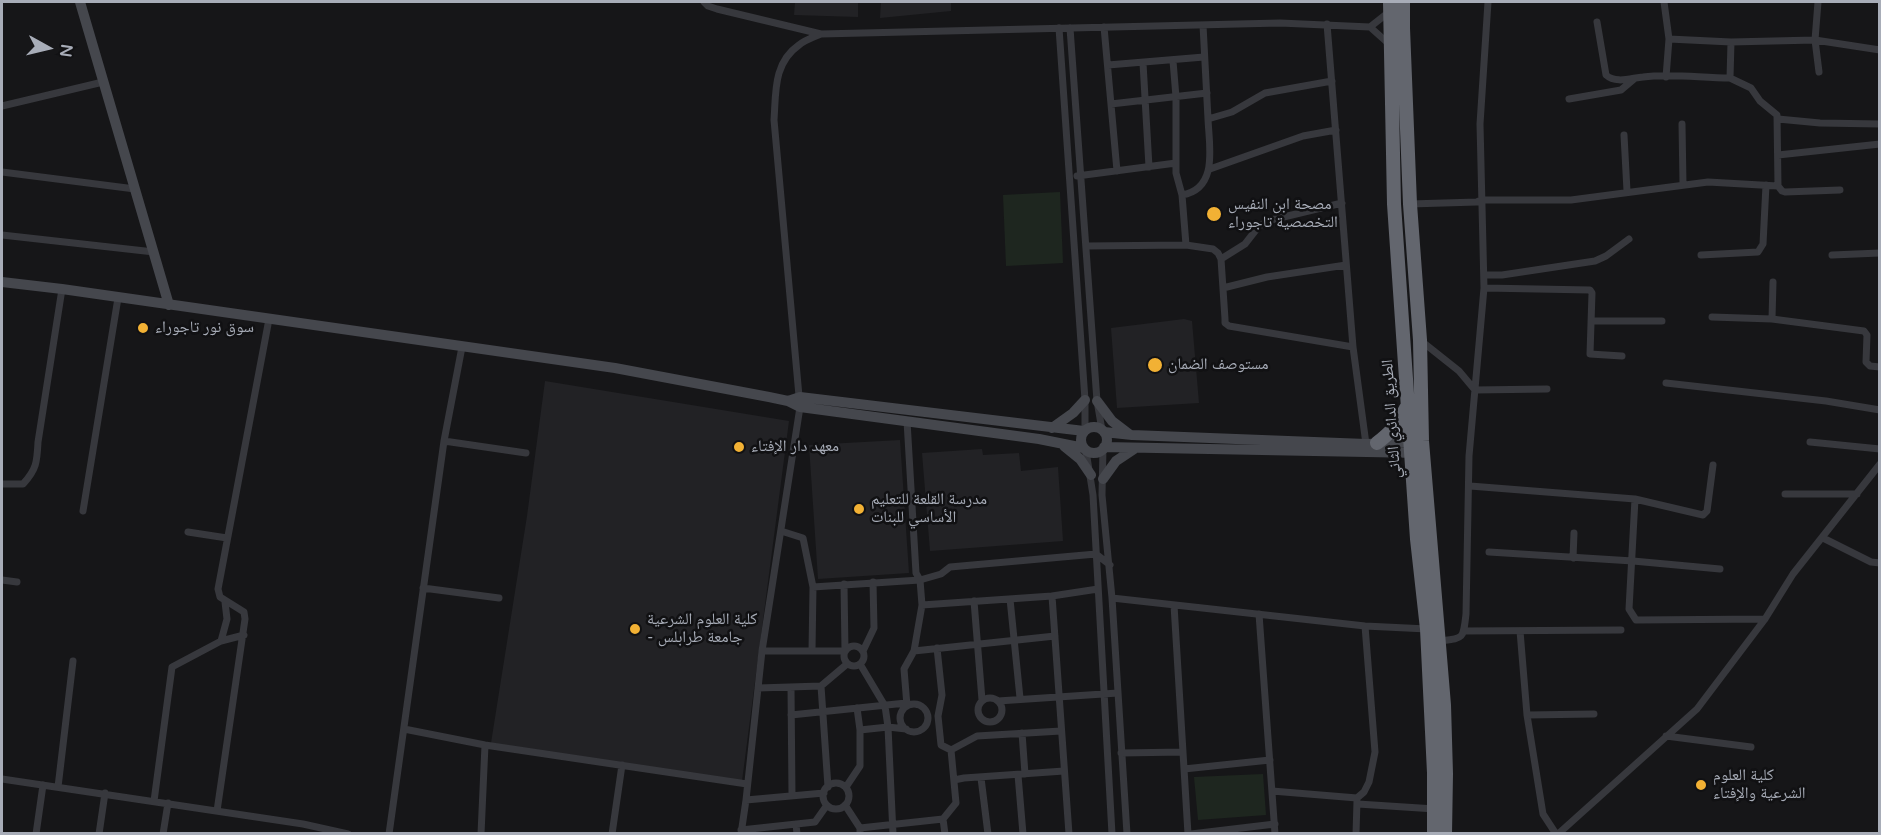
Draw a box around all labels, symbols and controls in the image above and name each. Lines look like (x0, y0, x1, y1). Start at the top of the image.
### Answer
north arrow (18, 18, 78, 78)
text: N (55, 43, 77, 58)
place label: مصحة ابن النفيس التخصصية تاجوراء (1228, 195, 1338, 233)
marker: مصحة ابن النفيس التخصصية تاجوراء (1205, 205, 1223, 223)
place label: سوق نور تاجوراء (155, 318, 254, 338)
marker: سوق نور تاجوراء (136, 321, 150, 335)
place label: مستوصف الضمان (1168, 355, 1269, 375)
marker: مستوصف الضمان (1146, 356, 1164, 374)
street label: الطريق الدائري الثاني (1378, 359, 1406, 479)
place label: معهد دار الإفتاء (751, 437, 839, 457)
marker: معهد دار الإفتاء (732, 440, 746, 454)
place label: مدرسة القلعة للتعليم الأساسي للبنات (871, 490, 987, 528)
marker: مدرسة القلعة للتعليم الأساسي للبنات (852, 502, 866, 516)
place label: كلية العلوم الشرعية - جامعة طرابلس (647, 610, 757, 648)
marker: كلية العلوم الشرعية - جامعة طرابلس (628, 622, 642, 636)
place label: كلية العلوم الشرعية والإفتاء (1713, 766, 1806, 804)
marker: كلية العلوم الشرعية والإفتاء (1694, 778, 1708, 792)

